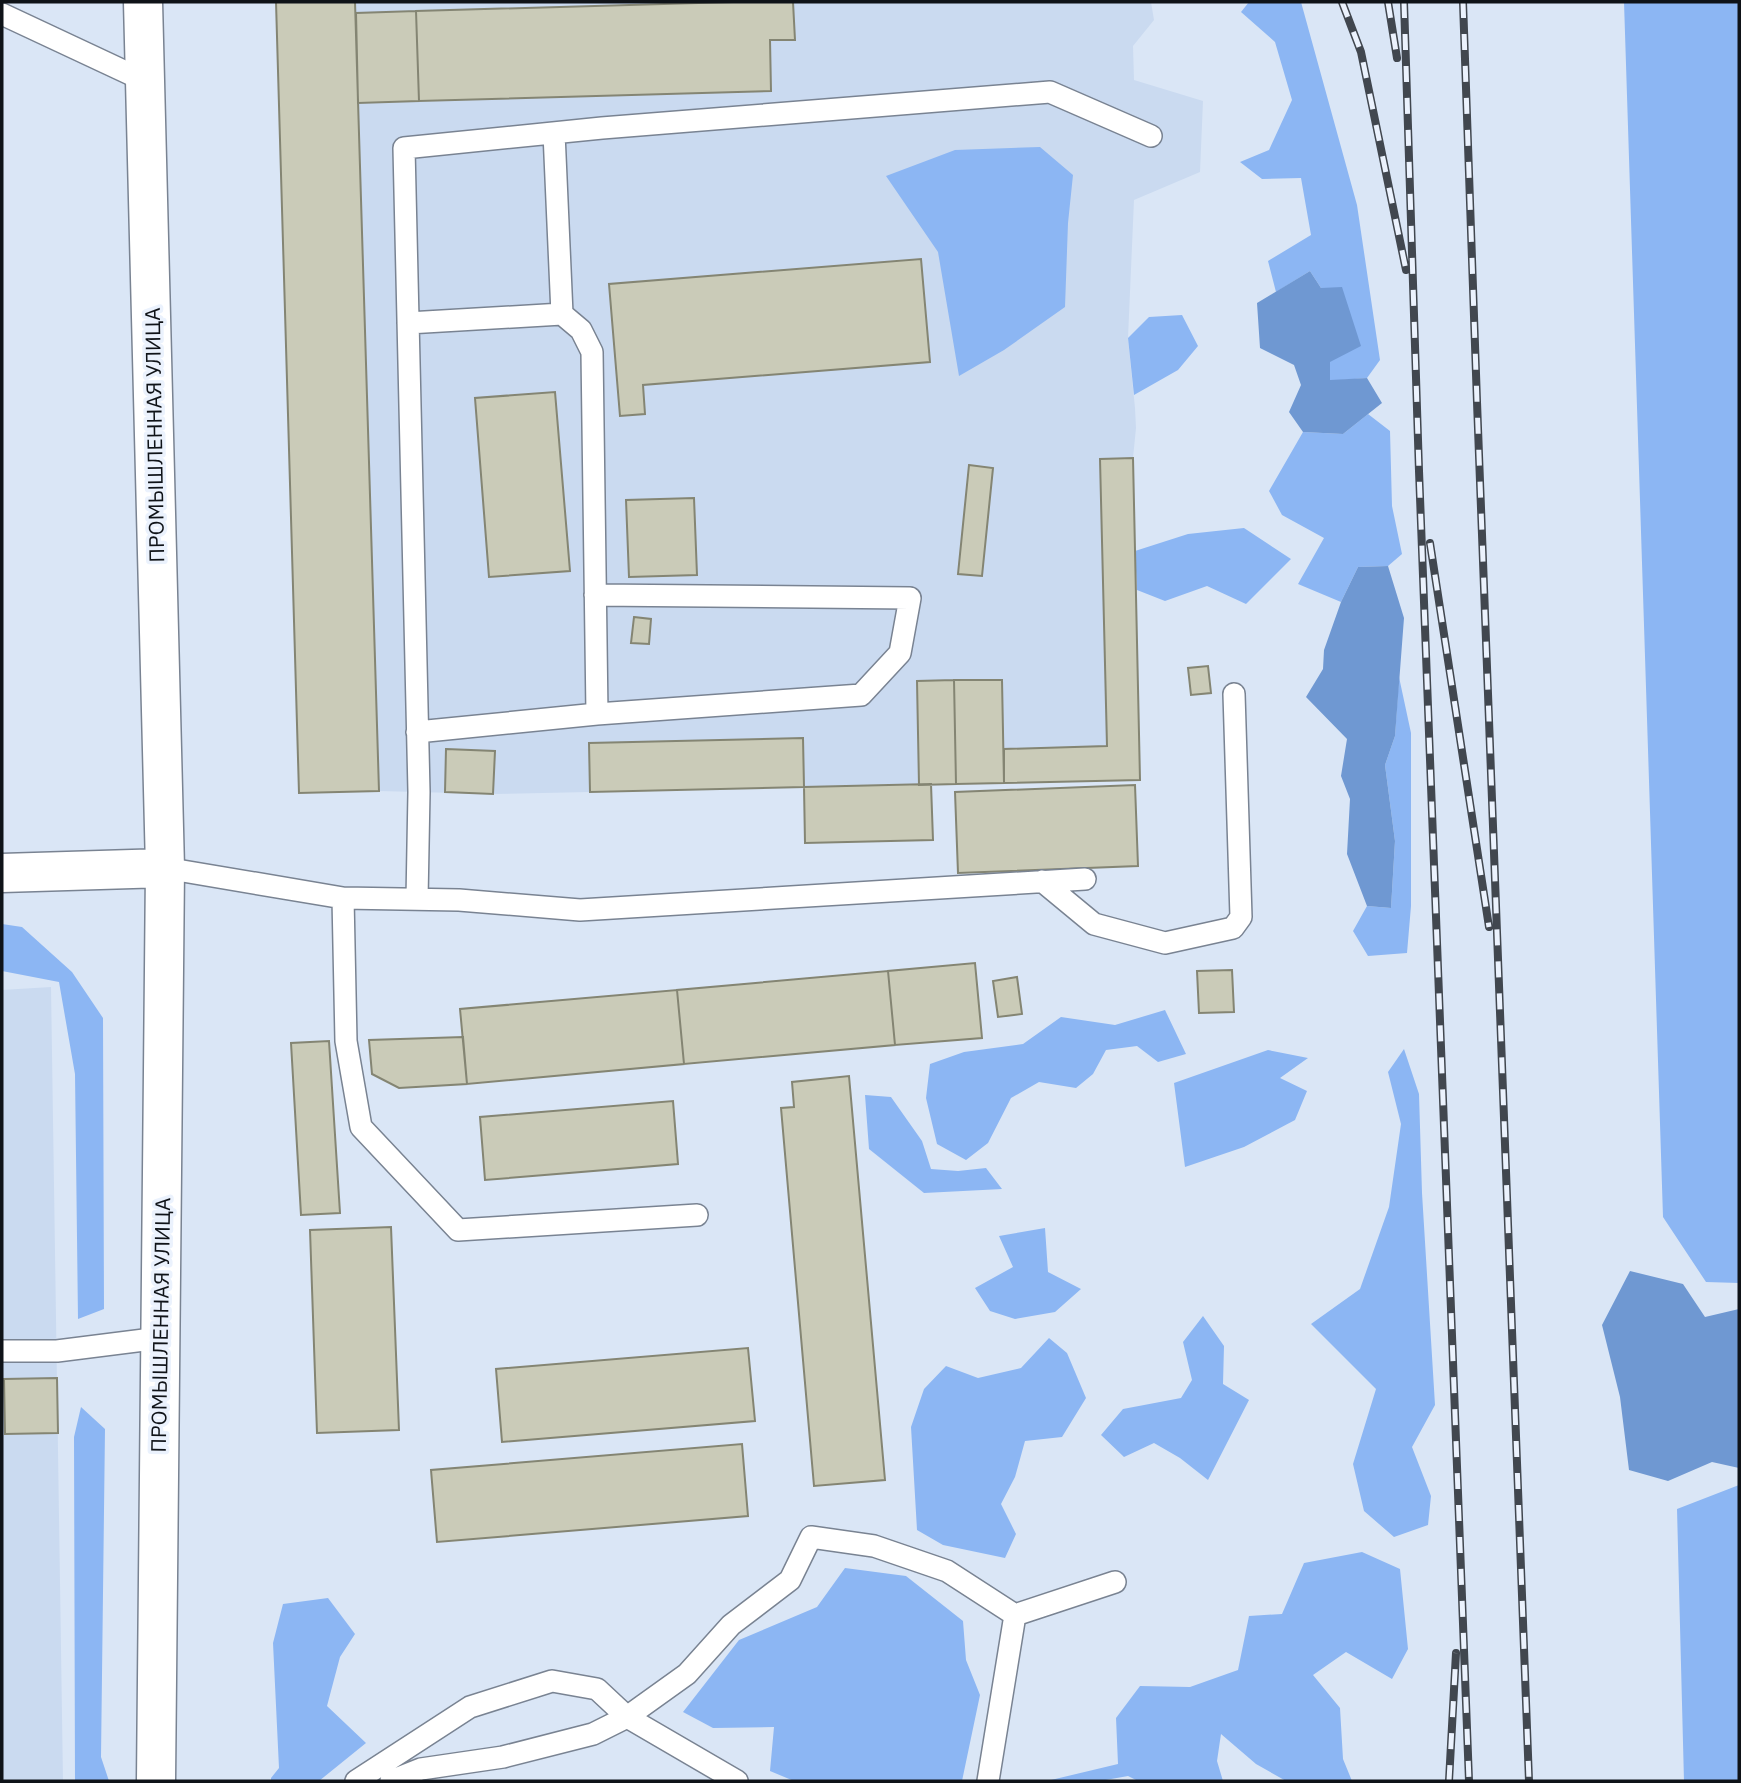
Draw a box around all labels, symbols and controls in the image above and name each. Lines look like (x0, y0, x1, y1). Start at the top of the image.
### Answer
street label: ПРОМЫШЛЕННАЯ УЛИЦА (138, 307, 170, 563)
street label: ПРОМЫШЛЕННАЯ УЛИЦА (144, 1197, 176, 1453)

